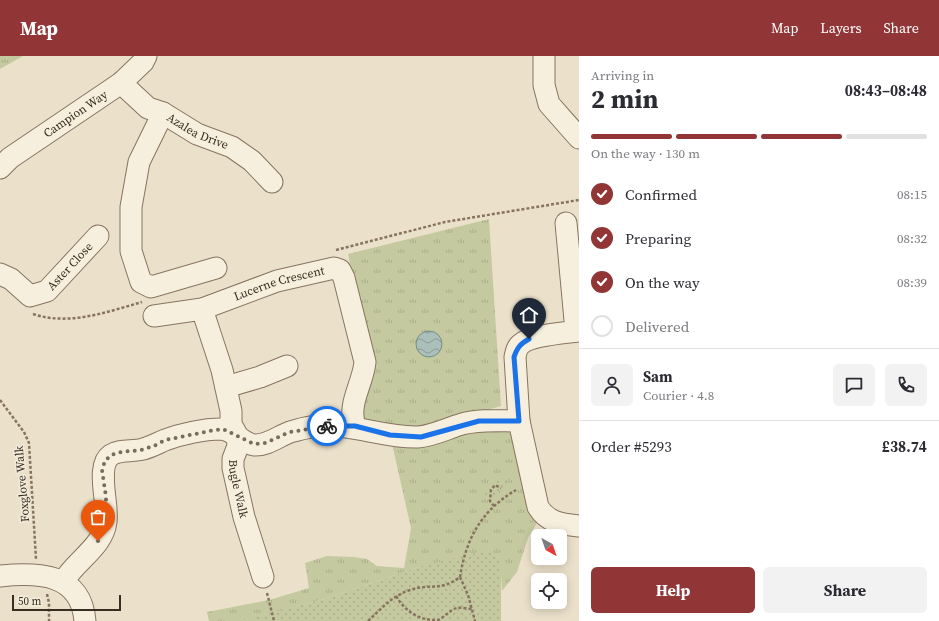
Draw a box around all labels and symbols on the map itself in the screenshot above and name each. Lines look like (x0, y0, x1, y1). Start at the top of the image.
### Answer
street label: Campion Way (40, 86, 111, 141)
street label: Azalea Drive (164, 109, 231, 153)
street label: Aster Close (44, 239, 96, 294)
street label: Lucerne Crescent (232, 262, 326, 304)
pin (512, 298, 546, 339)
courier (307, 406, 347, 446)
street label: Foxglove Walk (11, 445, 33, 523)
street label: Bugle Walk (225, 460, 252, 520)
pin (81, 500, 115, 541)
north arrow (531, 529, 567, 565)
scale bar (12, 593, 121, 612)

